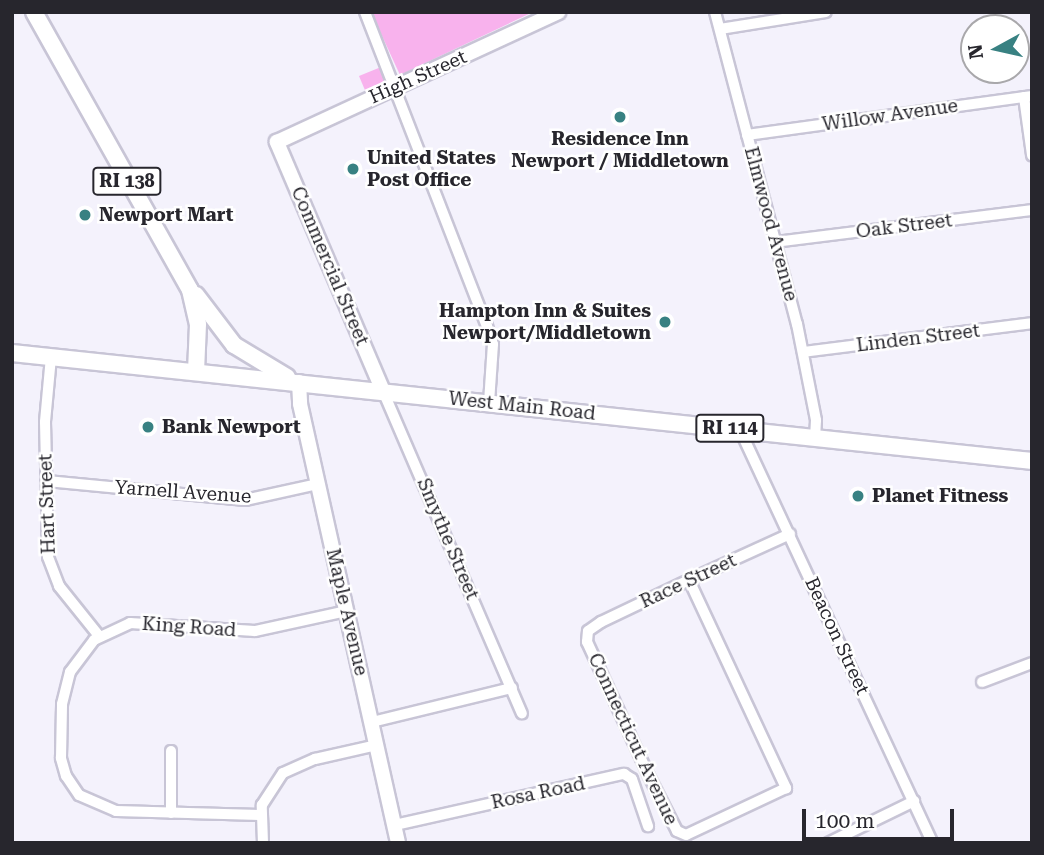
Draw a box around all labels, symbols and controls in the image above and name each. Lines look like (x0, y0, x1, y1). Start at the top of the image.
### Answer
north arrow (960, 14, 1030, 84)
text: N (963, 43, 988, 61)
street label: High Street (366, 45, 470, 109)
street label: Willow Avenue (821, 94, 959, 136)
marker: Residence Inn Newport / Middletown (612, 109, 628, 125)
place label: Residence Inn Newport / Middletown (511, 128, 729, 172)
street label: Elmwood Avenue (739, 144, 803, 304)
place label: United States Post Office (367, 147, 496, 191)
marker: United States Post Office (345, 161, 361, 177)
road number: RI 138 (92, 166, 162, 196)
street label: Commercial Street (286, 183, 374, 349)
place label: Newport Mart (99, 204, 233, 226)
marker: Newport Mart (77, 207, 93, 223)
street label: Oak Street (855, 209, 953, 243)
place label: Hampton Inn & Suites Newport/Middletown (439, 300, 651, 344)
marker: Hampton Inn & Suites Newport/Middletown (657, 314, 673, 330)
street label: Linden Street (855, 319, 981, 357)
street label: West Main Road (447, 387, 597, 425)
road number: RI 114 (695, 414, 765, 442)
place label: Bank Newport (162, 416, 301, 438)
marker: Bank Newport (140, 419, 156, 435)
street label: Hart Street (34, 453, 60, 555)
street label: Smythe Street (412, 475, 484, 603)
street label: Yarnell Avenue (114, 476, 252, 508)
place label: Planet Fitness (872, 485, 1008, 507)
marker: Planet Fitness (850, 488, 866, 504)
street label: Maple Avenue (321, 546, 373, 678)
street label: Race Street (636, 549, 740, 613)
street label: Beacon Street (800, 574, 874, 698)
street label: King Road (141, 612, 237, 642)
street label: Connecticut Avenue (583, 650, 683, 828)
street label: Rosa Road (489, 772, 587, 814)
scale bar (806, 796, 958, 840)
text: 100 m (815, 809, 875, 833)

